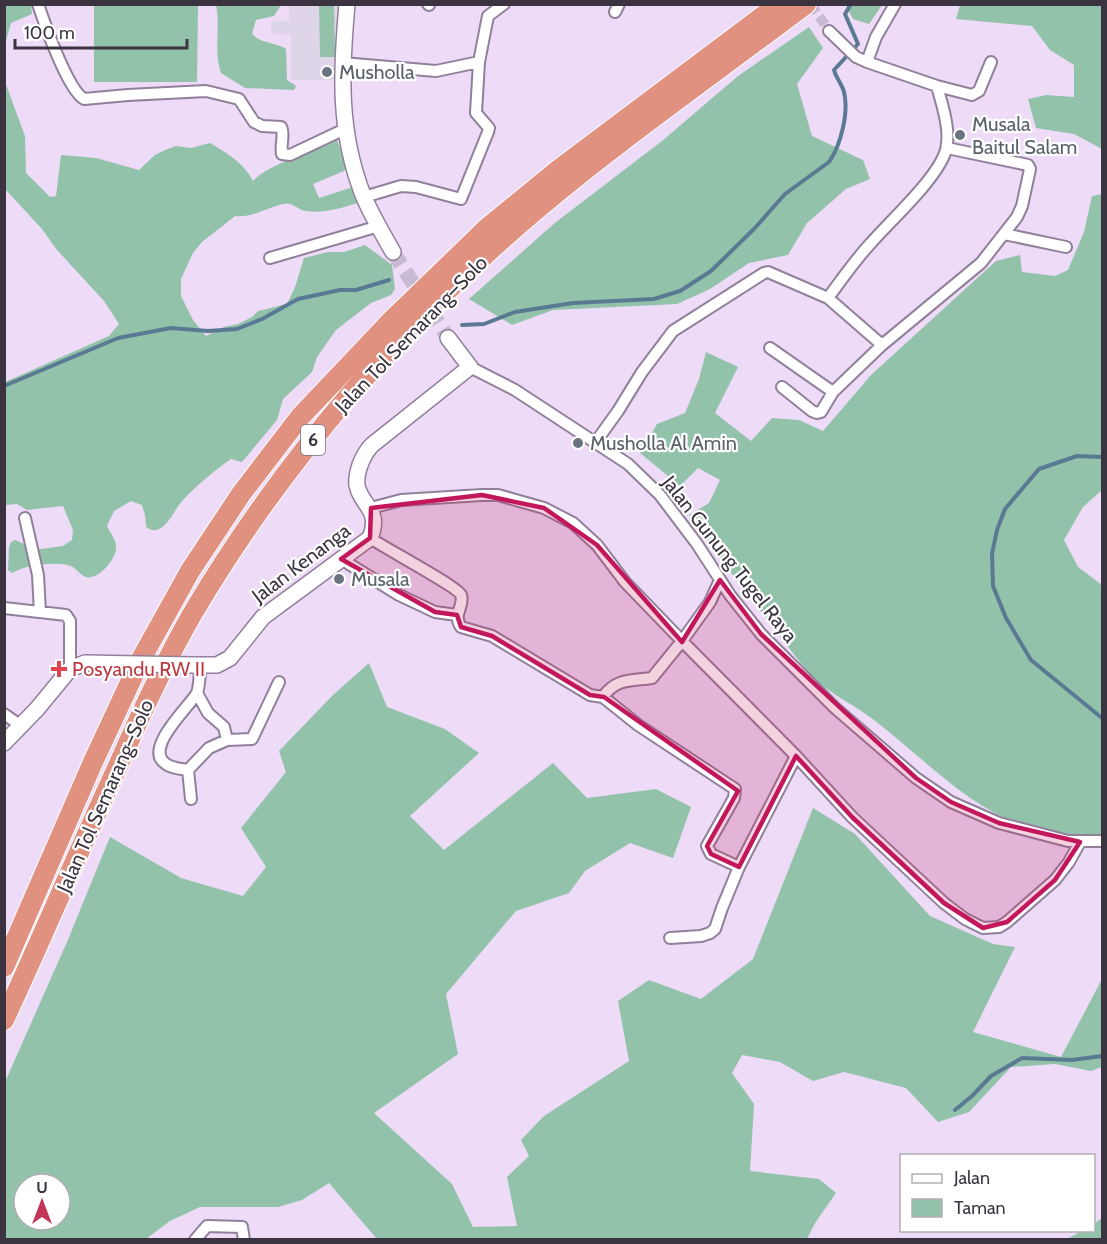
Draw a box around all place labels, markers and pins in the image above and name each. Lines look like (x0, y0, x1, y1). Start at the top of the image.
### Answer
place label: Musholla (339, 60, 415, 84)
marker: Musholla (320, 65, 334, 79)
place label: Musala Baitul Salam (972, 112, 1077, 159)
marker: Musala Baitul Salam (953, 128, 967, 142)
place label: Musholla Al Amin (590, 431, 737, 455)
marker: Musholla Al Amin (571, 436, 585, 450)
place label: Musala (351, 567, 410, 591)
marker: Musala (332, 572, 346, 586)
place label: Posyandu RW II (72, 657, 205, 681)
marker: Posyandu RW II (50, 660, 68, 678)

